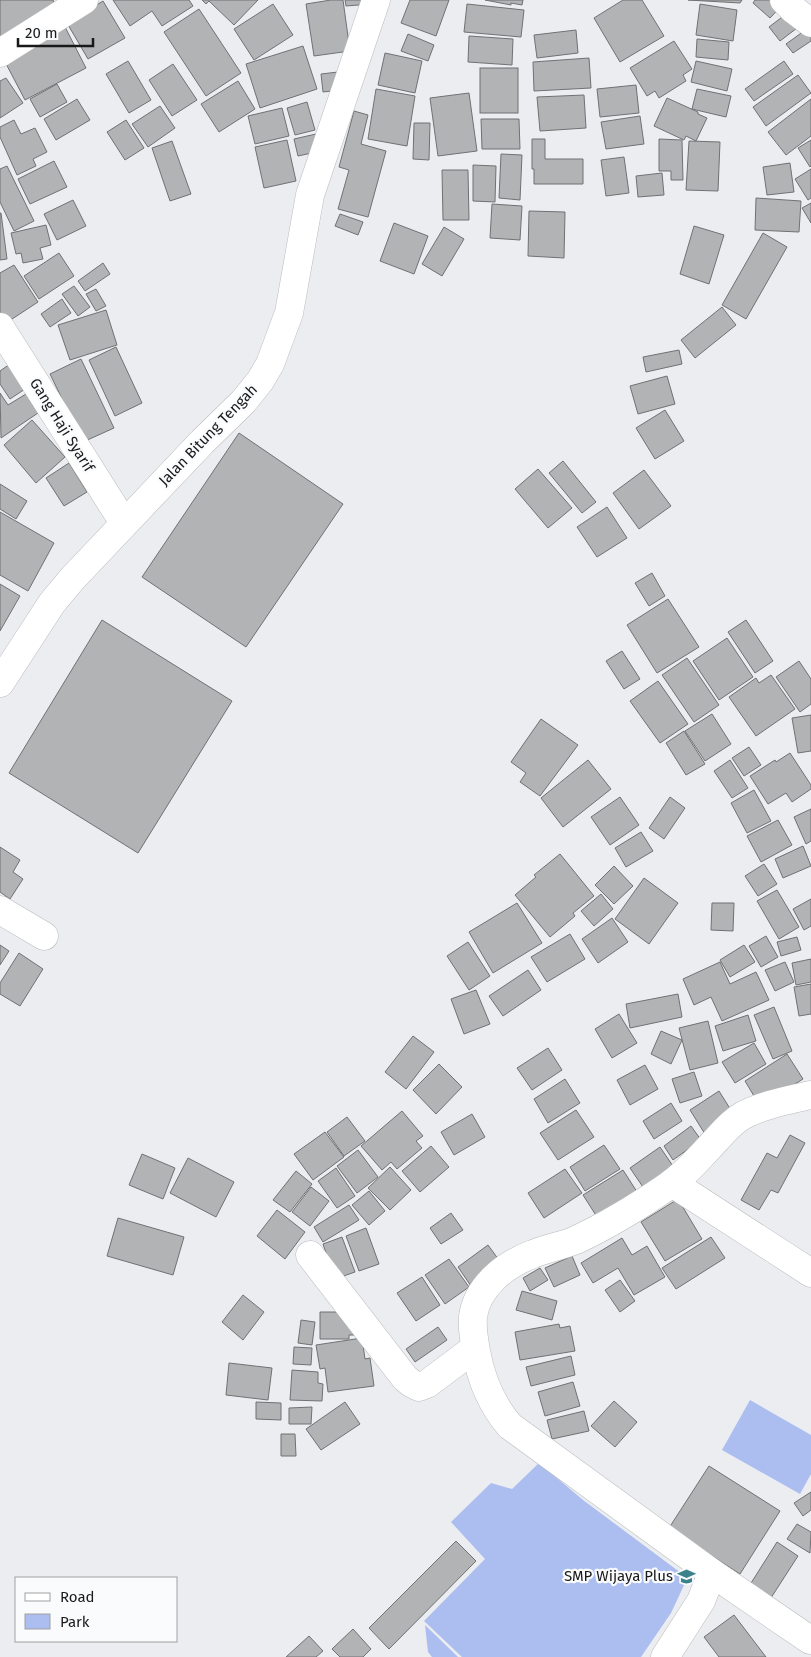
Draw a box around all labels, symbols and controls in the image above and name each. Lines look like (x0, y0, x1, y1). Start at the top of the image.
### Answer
scale bar (18, 15, 92, 47)
text: 20 m (25, 24, 58, 42)
street label: Gang Haji Syarif (26, 375, 99, 476)
street label: Jalan Bitung Tengah (155, 380, 261, 490)
school or university icon: SMP Wijaya Plus (677, 1566, 697, 1586)
place label: SMP Wijaya Plus (564, 1567, 673, 1585)
legend (15, 1577, 178, 1642)
text: Road (60, 1588, 95, 1606)
text: Park (60, 1613, 90, 1631)

